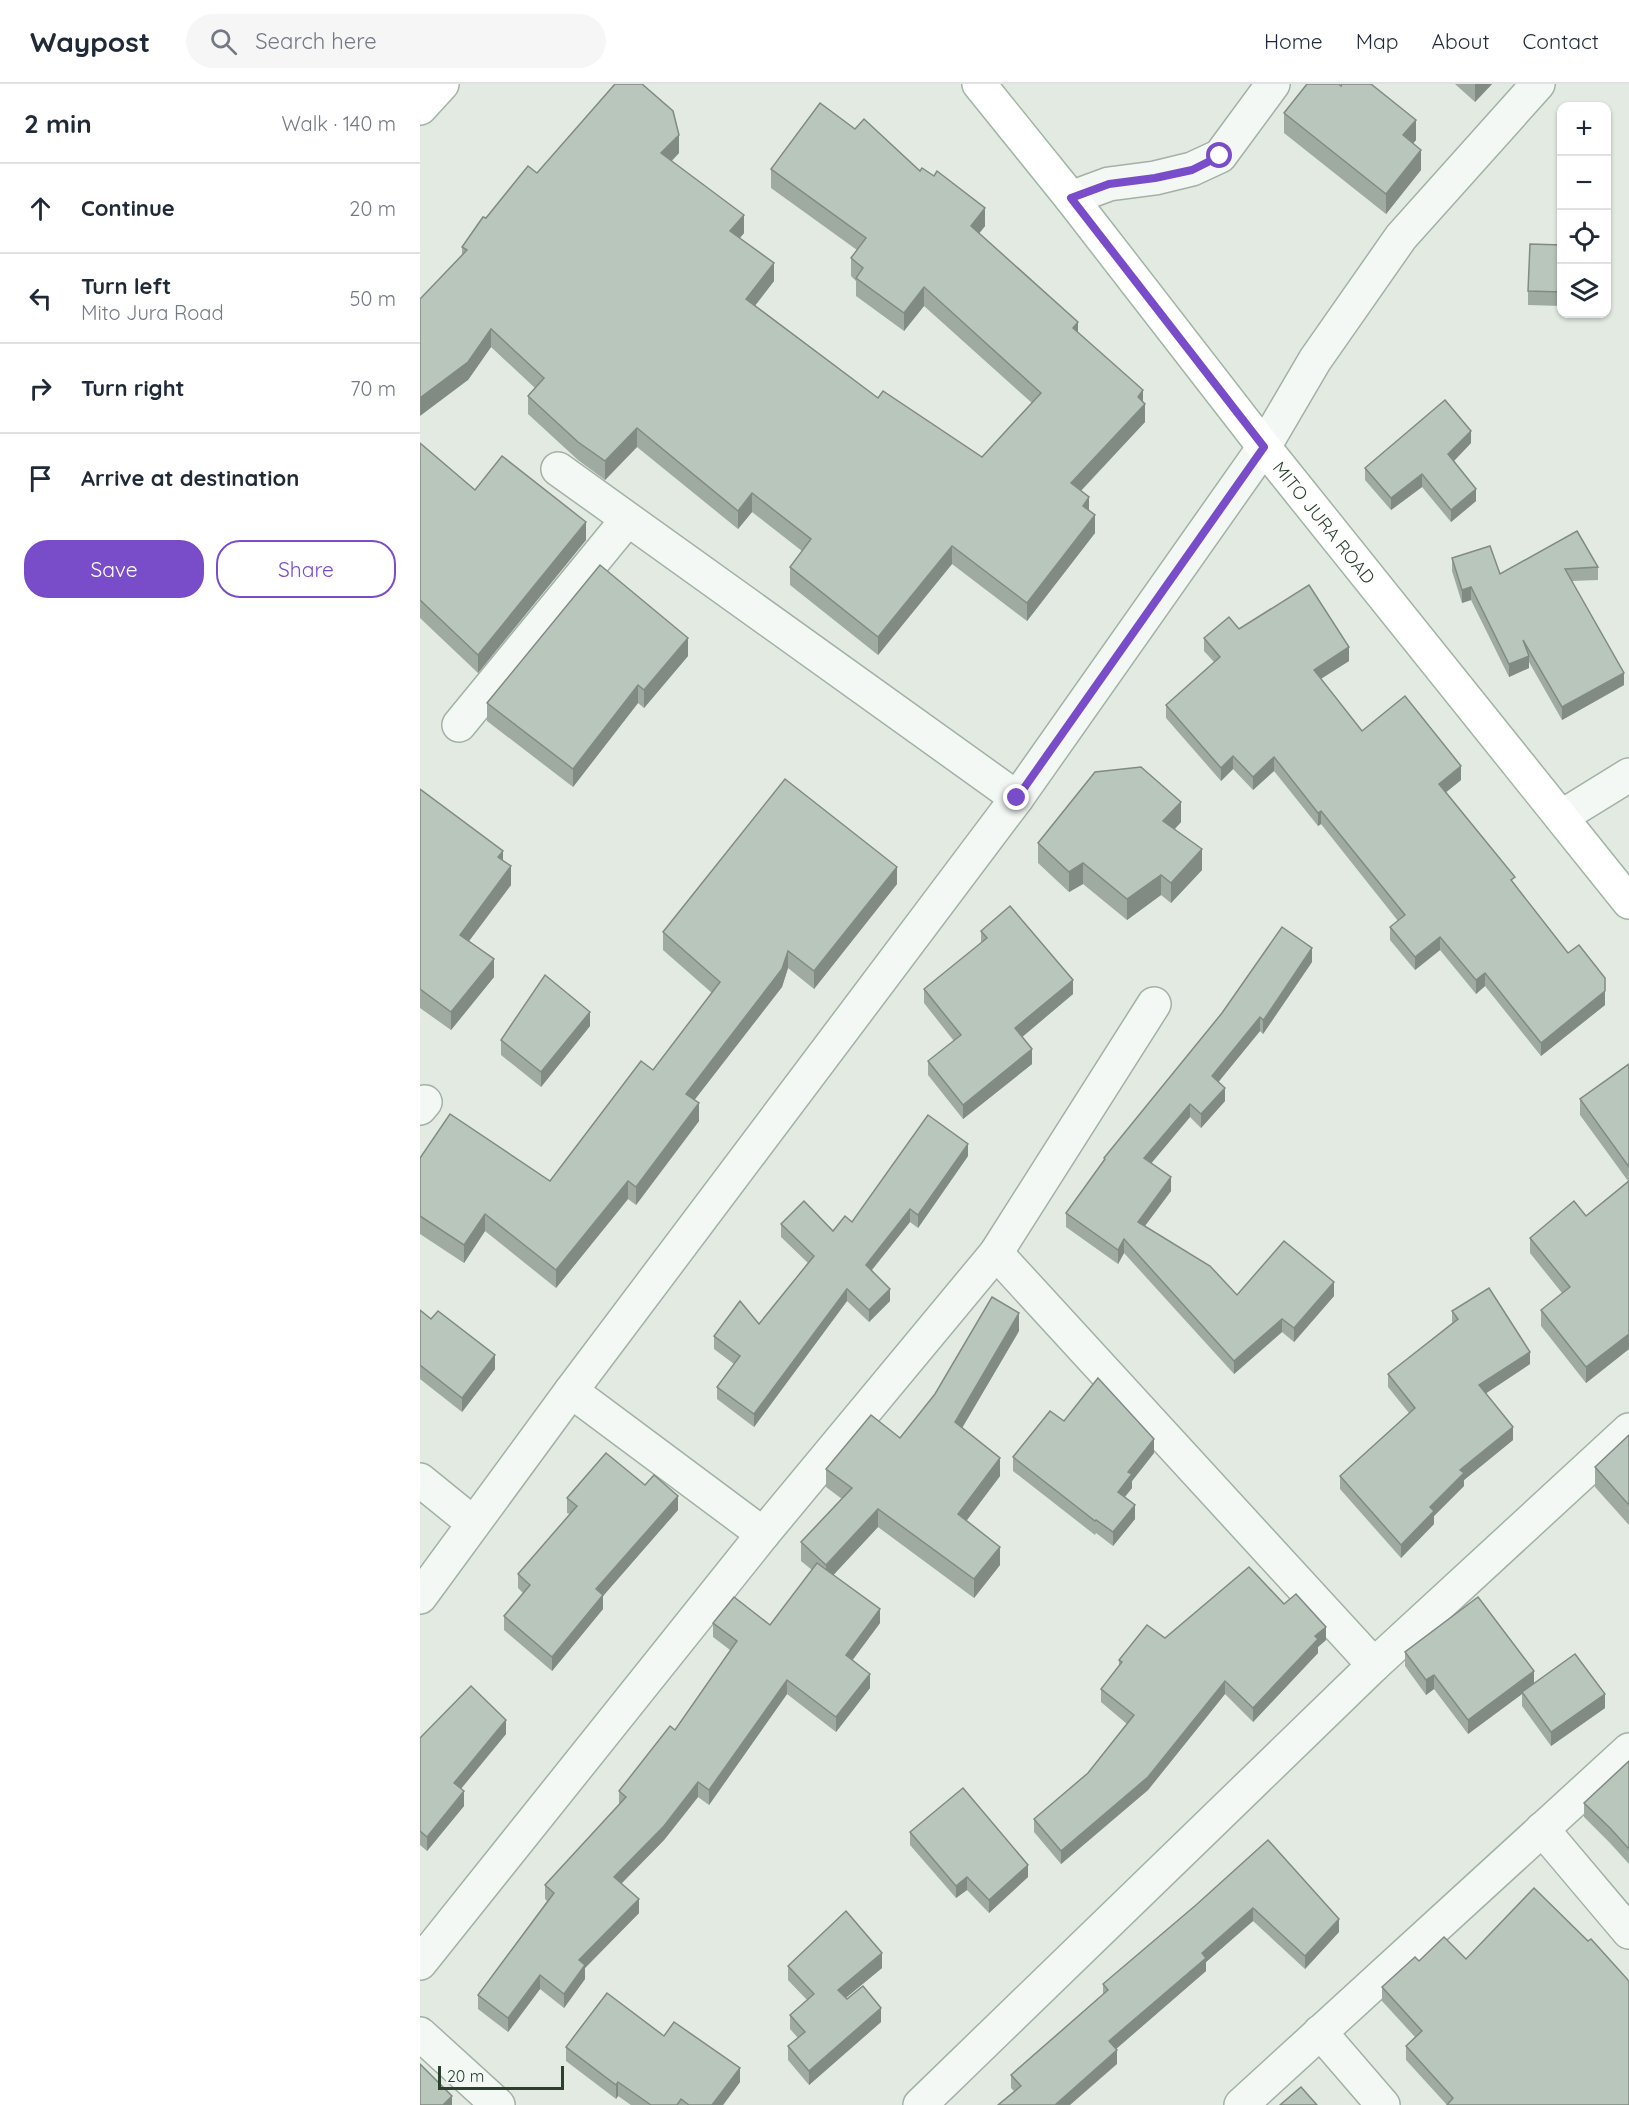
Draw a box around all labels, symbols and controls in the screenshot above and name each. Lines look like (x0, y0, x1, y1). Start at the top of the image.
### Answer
search box (186, 14, 606, 68)
text: Waypost (30, 24, 150, 59)
icon: search (207, 25, 240, 58)
text: Search here (255, 27, 377, 55)
text: Home (1264, 28, 1323, 54)
text: Map (1356, 28, 1399, 54)
text: About (1432, 28, 1490, 54)
text: Contact (1523, 28, 1599, 54)
map controls (1557, 102, 1611, 318)
button: + (1557, 102, 1611, 156)
text: 2 min (24, 107, 92, 140)
text: Walk · 140 m (281, 111, 396, 136)
route start (1206, 142, 1232, 168)
button: − (1557, 156, 1611, 210)
icon: ahead (24, 192, 57, 225)
text: Continue (81, 194, 175, 222)
text: 20 m (349, 196, 396, 221)
button: locate (1557, 210, 1611, 264)
button: layers (1557, 264, 1611, 318)
text: Turn left (81, 272, 171, 300)
icon: left (24, 282, 57, 315)
text: 50 m (350, 286, 396, 311)
text: Mito Jura Road (81, 300, 224, 325)
icon: right (24, 372, 57, 405)
text: Turn right (81, 374, 185, 402)
text: 70 m (350, 376, 396, 401)
street label: MITO JURA ROAD (1268, 456, 1380, 588)
icon: arrive (24, 462, 57, 495)
text: Arrive at destination (81, 464, 299, 492)
button: Save (24, 540, 204, 598)
button: Share (216, 540, 396, 598)
route end (1003, 784, 1029, 810)
scale bar (438, 2063, 564, 2090)
text: 20 m (447, 2066, 484, 2086)

